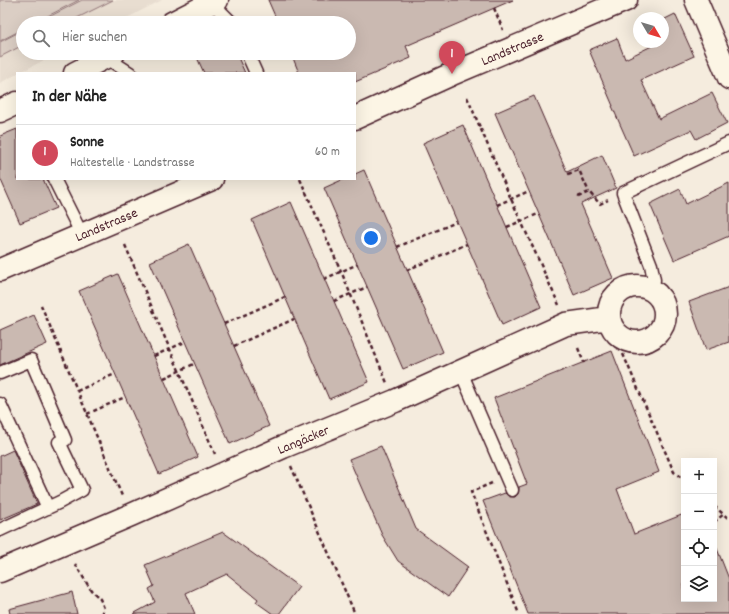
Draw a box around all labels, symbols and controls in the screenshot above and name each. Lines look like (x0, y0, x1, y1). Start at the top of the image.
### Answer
north arrow (633, 12, 669, 48)
search box (16, 16, 356, 60)
icon: search (30, 27, 52, 49)
text: Hier suchen (62, 27, 127, 49)
street label: Landstrasse (478, 28, 547, 72)
pin: 1 (439, 41, 465, 74)
text: In der Nähe (32, 86, 107, 110)
text: Sonne (70, 132, 104, 154)
text: 1 (44, 143, 46, 162)
text: 60 m (315, 143, 340, 162)
text: Haltestelle · Landstrasse (70, 154, 195, 173)
street label: Landstrasse (72, 204, 141, 248)
your location (361, 228, 381, 248)
street label: Langäcker (275, 421, 334, 461)
map controls (681, 458, 717, 602)
button: + (681, 458, 717, 494)
button: − (681, 494, 717, 530)
button: locate (681, 530, 717, 566)
button: layers (681, 566, 717, 602)

